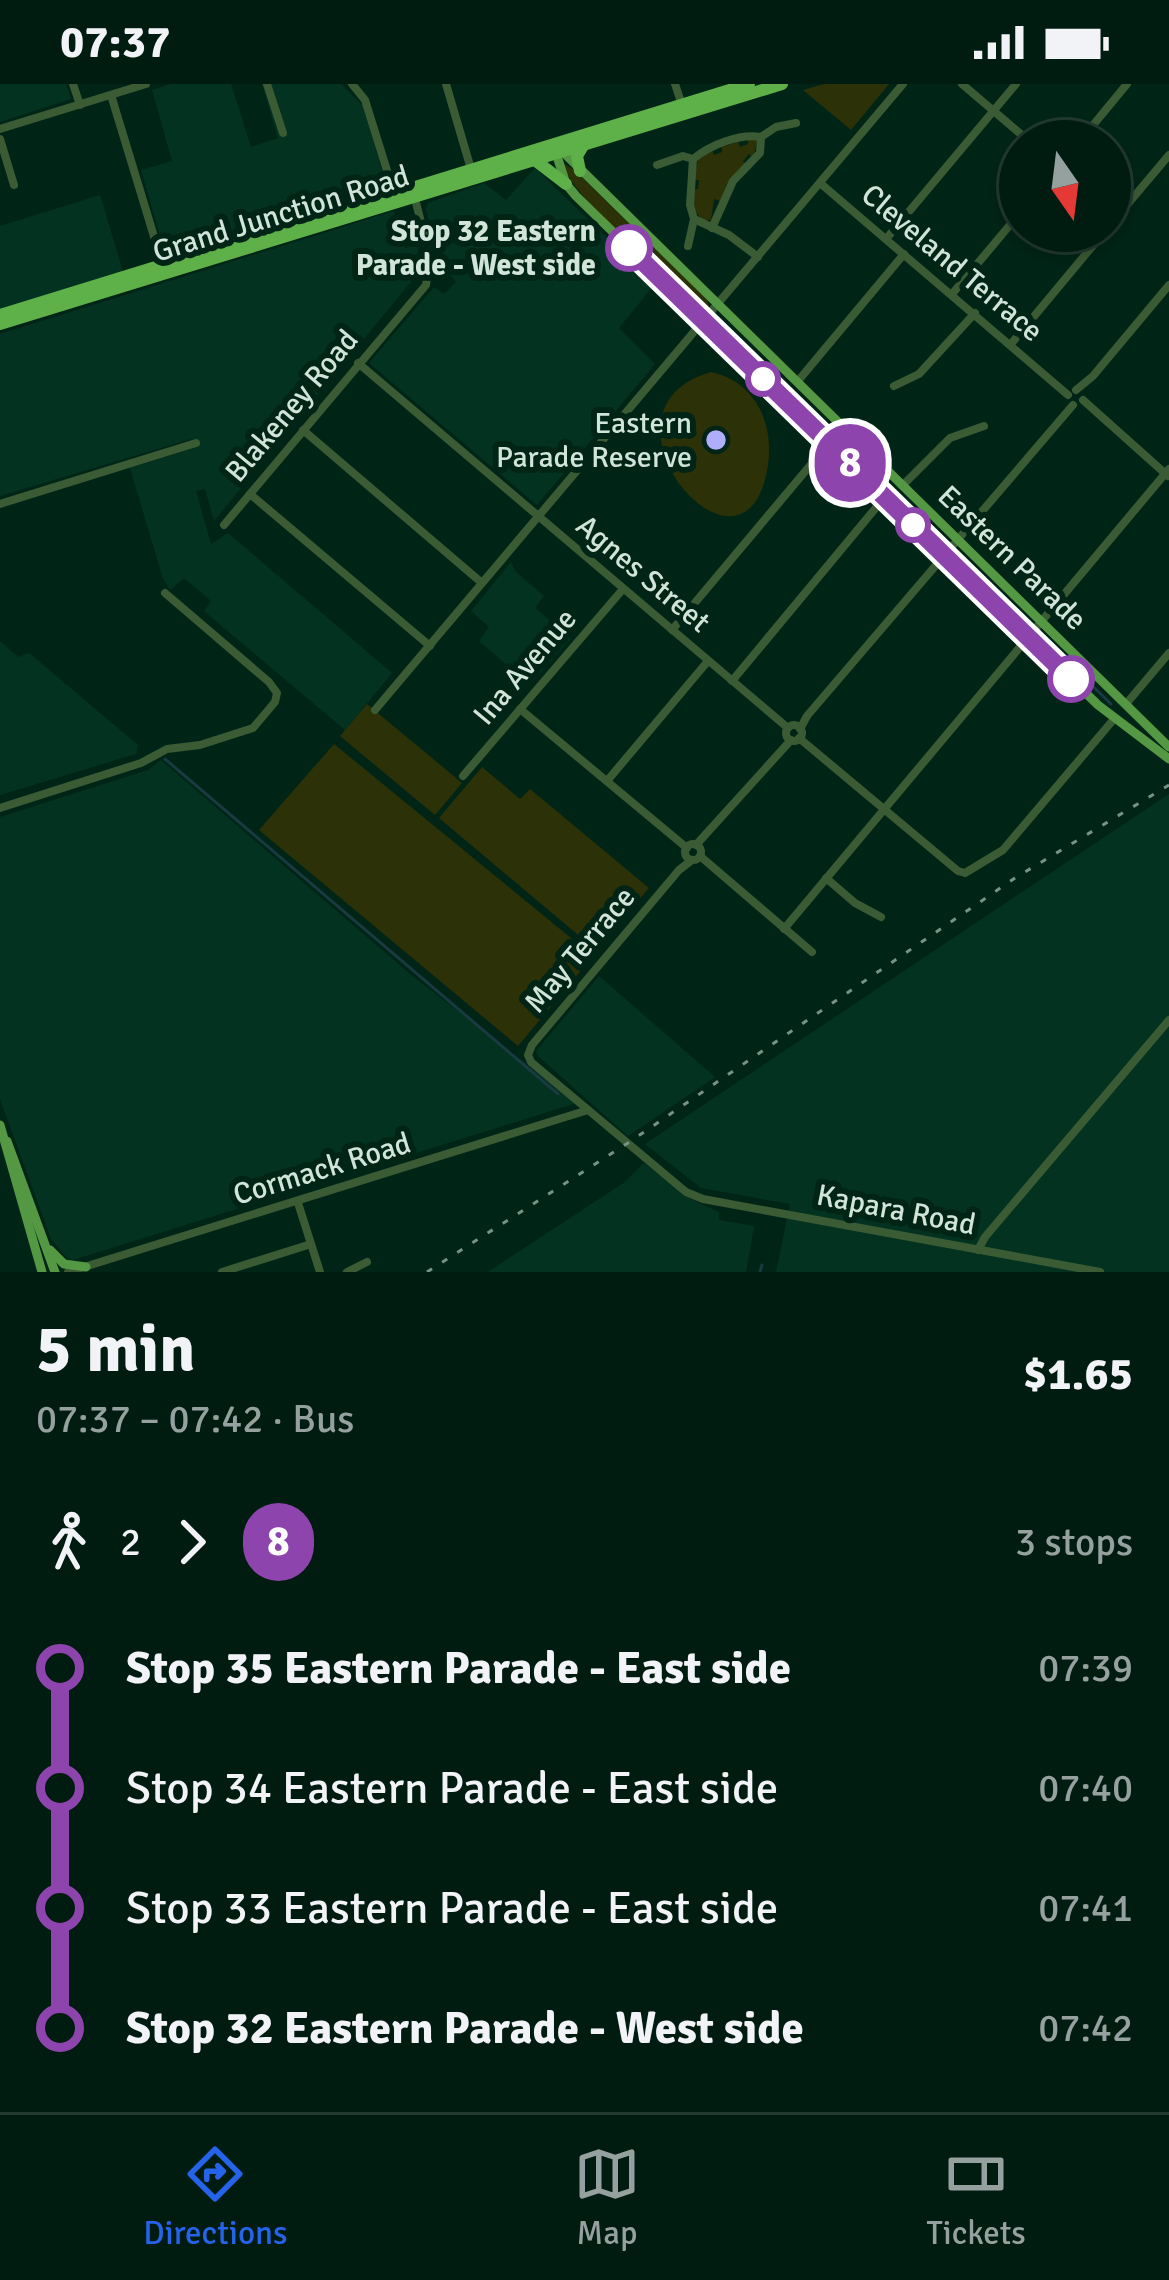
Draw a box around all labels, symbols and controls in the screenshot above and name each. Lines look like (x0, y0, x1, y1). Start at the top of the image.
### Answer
text: 07:37 (60, 15, 170, 70)
north arrow (999, 120, 1131, 252)
map controls (999, 120, 1131, 252)
street label: Grand Junction Road (148, 157, 414, 271)
street label: Cleveland Terrace (854, 176, 1050, 350)
place label: Stop 32 Eastern Parade - West side (356, 213, 596, 284)
marker: Stop 32 Eastern Parade - West side (607, 226, 651, 270)
street label: Blakeney Road (218, 322, 366, 490)
unlabelled marker (747, 363, 779, 395)
place label: Eastern Parade Reserve (496, 405, 692, 476)
line badge: 8 (811, 424, 889, 502)
marker: Eastern Parade Reserve (703, 427, 729, 453)
text: 8 (839, 437, 861, 488)
street label: Eastern Parade (930, 478, 1094, 638)
street label: Agnes Street (569, 507, 717, 641)
unlabelled marker (897, 509, 929, 541)
street label: Ina Avenue (466, 601, 584, 733)
unlabelled marker (1049, 657, 1093, 701)
street label: May Terrace (517, 880, 643, 1020)
street label: Cormack Road (229, 1124, 415, 1214)
street label: Kapara Road (813, 1176, 979, 1244)
text: 5 min (36, 1309, 195, 1390)
text: $1.65 (1023, 1347, 1133, 1402)
text: 07:37 – 07:42 · Bus (36, 1395, 354, 1443)
icon: walk (36, 1509, 102, 1575)
icon: forward (159, 1509, 225, 1575)
text: 8 (267, 1516, 290, 1567)
text: 2 (120, 1518, 141, 1566)
text: 3 stops (1015, 1518, 1133, 1566)
text: Stop 35 Eastern Parade - East side (126, 1641, 791, 1696)
text: 07:39 (1038, 1644, 1133, 1692)
text: Stop 34 Eastern Parade - East side (126, 1761, 778, 1816)
text: 07:40 (1038, 1764, 1133, 1812)
text: Stop 33 Eastern Parade - East side (126, 1881, 778, 1936)
text: 07:41 (1038, 1884, 1133, 1932)
text: Stop 32 Eastern Parade - West side (126, 2001, 804, 2056)
text: 07:42 (1038, 2004, 1133, 2052)
tab: Directions (143, 2141, 288, 2254)
tab: Map (574, 2141, 640, 2254)
tab: Tickets (927, 2141, 1026, 2254)

